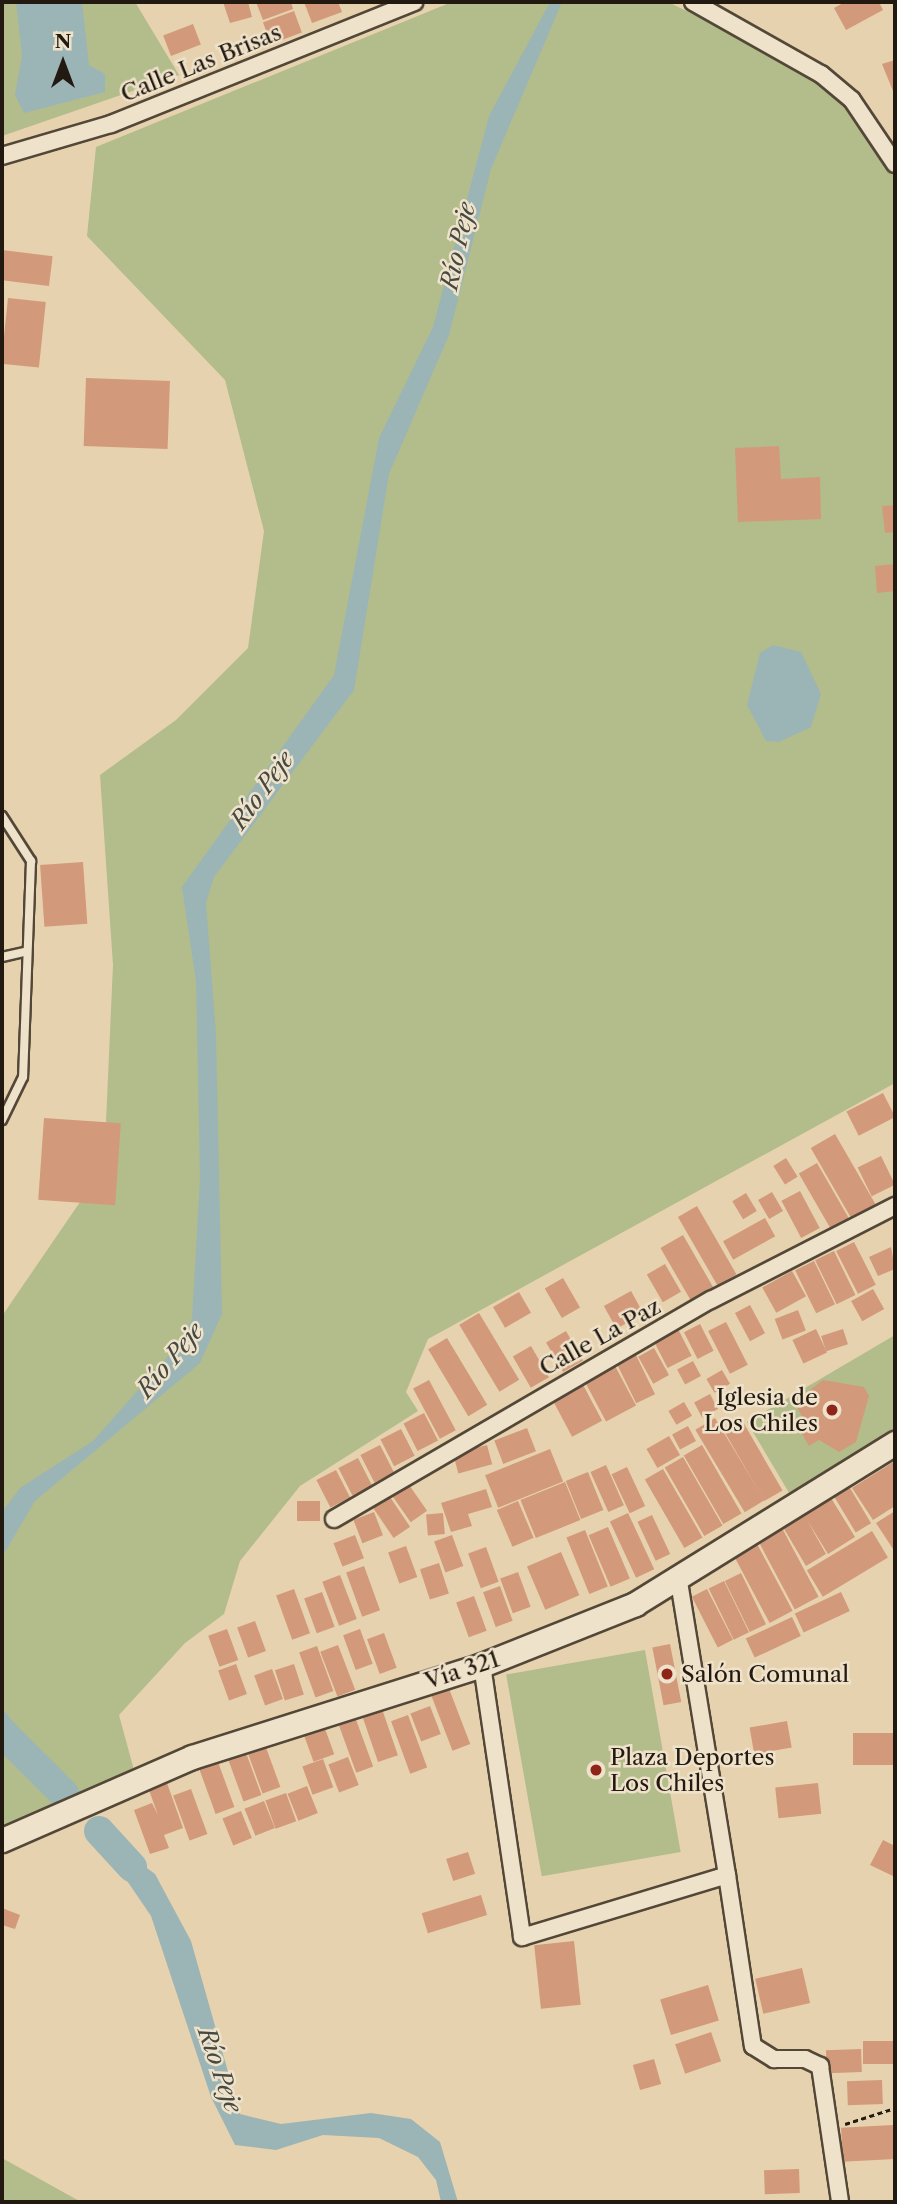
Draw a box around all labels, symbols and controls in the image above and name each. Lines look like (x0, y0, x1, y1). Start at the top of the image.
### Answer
street label: Calle Las Brisas (117, 18, 285, 108)
north arrow (28, 28, 98, 98)
text: N (55, 30, 71, 53)
water label: Río Peje (435, 200, 481, 292)
water label: Río Peje (224, 746, 300, 834)
street label: Calle La Paz (534, 1292, 666, 1382)
water label: Río Peje (130, 1317, 210, 1403)
place label: Iglesia de Los Chiles (704, 1383, 818, 1437)
marker: Iglesia de Los Chiles (824, 1402, 840, 1418)
street label: Vía 321 (421, 1645, 503, 1695)
place label: Salón Comunal (681, 1660, 849, 1688)
marker: Salón Comunal (659, 1666, 675, 1682)
place label: Plaza Deportes Los Chiles (610, 1743, 775, 1797)
marker: Plaza Deportes Los Chiles (588, 1762, 604, 1778)
water label: Río Peje (192, 2023, 248, 2117)

